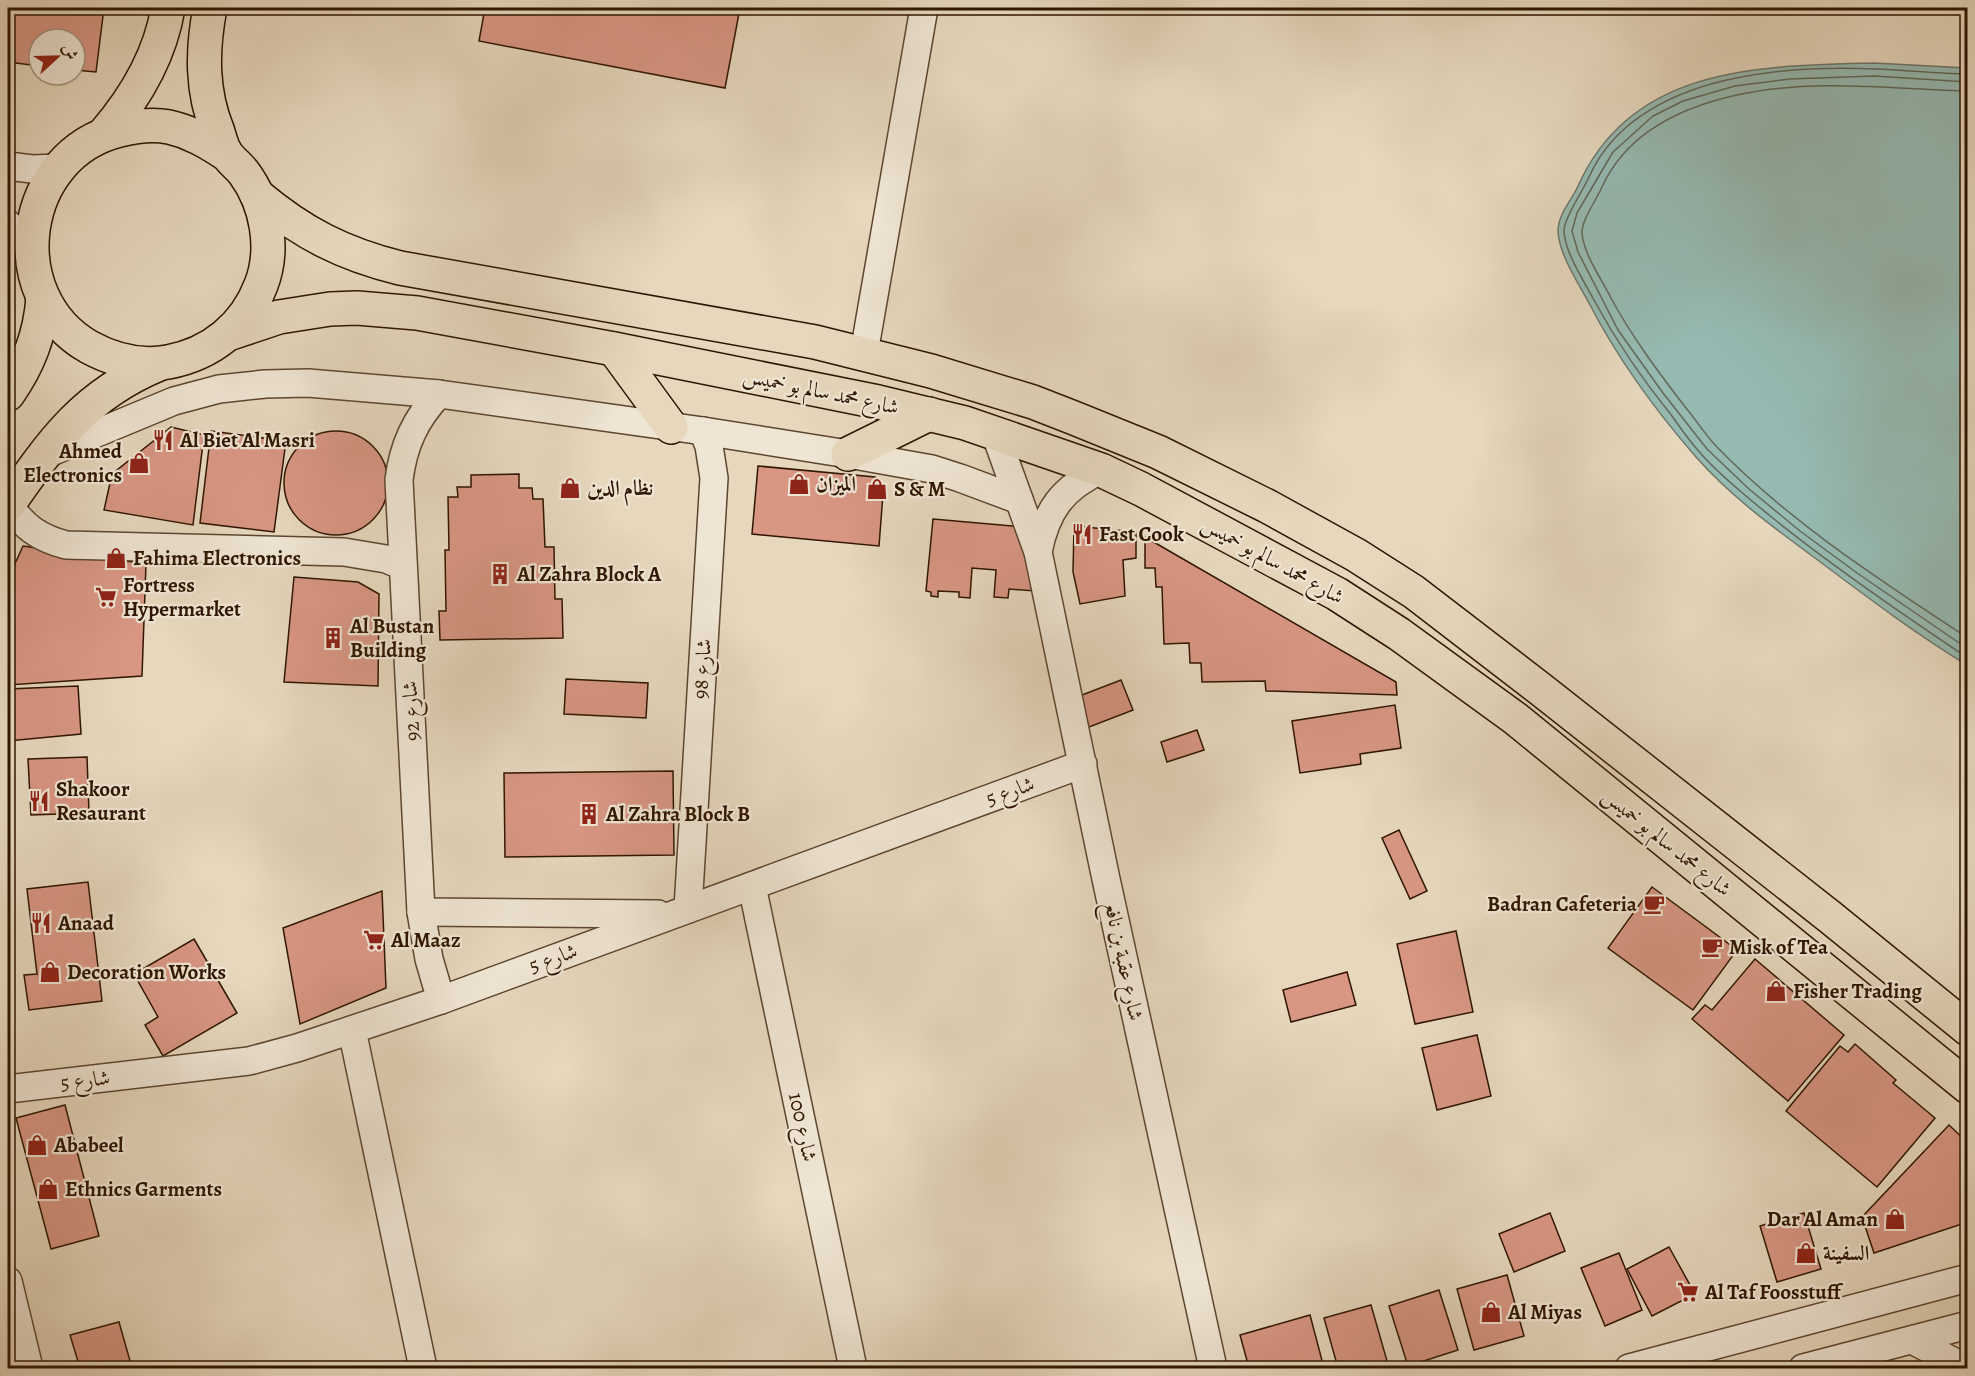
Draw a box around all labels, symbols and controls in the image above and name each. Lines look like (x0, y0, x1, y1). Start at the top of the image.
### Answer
north arrow (27, 27, 87, 87)
text: ش (57, 40, 83, 63)
street label: شارع محمد سالم بو خميس (740, 361, 902, 425)
place label: Al Biet Al Masri (179, 426, 315, 454)
restaurant icon: Al Biet Al Masri (151, 428, 175, 452)
place label: Ahmed Electronics (23, 437, 123, 489)
shop icon: Ahmed Electronics (127, 451, 151, 475)
place label: الميزان (816, 470, 856, 498)
shop icon: الميزان (787, 472, 811, 496)
place label: نظام الدين (587, 474, 653, 507)
place label: S & M (894, 475, 946, 503)
shop icon: نظام الدين (558, 476, 582, 500)
shop icon: S & M (865, 477, 889, 501)
street label: شارع محمد سالم بو خميس (1195, 509, 1349, 614)
place label: Fast Cook (1099, 520, 1184, 548)
restaurant icon: Fast Cook (1070, 522, 1094, 546)
place label: Fahima Electronics (133, 544, 301, 572)
shop icon: Fahima Electronics (104, 546, 128, 570)
place label: Al Zahra Block A (516, 560, 662, 588)
building icon: Al Zahra Block A (488, 562, 512, 586)
place label: Fortress Hypermarket (123, 571, 241, 623)
supermarket icon: Fortress Hypermarket (94, 585, 118, 609)
place label: Al Bustan Building (349, 612, 434, 664)
building icon: Al Bustan Building (321, 626, 345, 650)
street label: شارع 98 (686, 638, 722, 700)
street label: شارع 92 (395, 680, 431, 742)
street label: شارع 5 (982, 769, 1039, 816)
place label: Shakoor Resaurant (56, 775, 146, 827)
street label: شارع محمد سالم بو خميس (1594, 781, 1737, 906)
restaurant icon: Shakoor Resaurant (27, 789, 51, 813)
place label: Al Zahra Block B (605, 800, 750, 828)
building icon: Al Zahra Block B (577, 802, 601, 826)
place label: Badran Cafeteria (1487, 890, 1638, 918)
cafe icon: Badran Cafeteria (1642, 892, 1666, 916)
street label: شارع عقبة بن نافع (1093, 899, 1150, 1024)
place label: Anaad (57, 909, 115, 937)
restaurant icon: Anaad (29, 911, 53, 935)
place label: Al Maaz (390, 926, 461, 954)
supermarket icon: Al Maaz (362, 928, 386, 952)
place label: Misk of Tea (1729, 933, 1829, 961)
cafe icon: Misk of Tea (1700, 935, 1724, 959)
street label: شارع 5 (525, 936, 582, 983)
place label: Decoration Works (67, 958, 226, 986)
shop icon: Decoration Works (38, 960, 62, 984)
place label: Fisher Trading (1793, 977, 1922, 1005)
shop icon: Fisher Trading (1764, 979, 1788, 1003)
street label: شارع 5 (59, 1063, 112, 1101)
street label: شارع 100 (778, 1090, 824, 1165)
place label: Ababeel (53, 1131, 124, 1159)
shop icon: Ababeel (25, 1133, 49, 1157)
place label: Ethnics Garments (65, 1175, 222, 1203)
shop icon: Ethnics Garments (36, 1177, 60, 1201)
place label: Dar Al Aman (1767, 1205, 1878, 1233)
shop icon: Dar Al Aman (1883, 1207, 1907, 1231)
place label: السفينة (1823, 1239, 1869, 1267)
shop icon: السفينة (1794, 1241, 1818, 1265)
place label: Al Taf Foosstuff (1704, 1278, 1843, 1306)
supermarket icon: Al Taf Foosstuff (1676, 1280, 1700, 1304)
place label: Al Miyas (1507, 1298, 1582, 1326)
shop icon: Al Miyas (1479, 1300, 1503, 1324)

